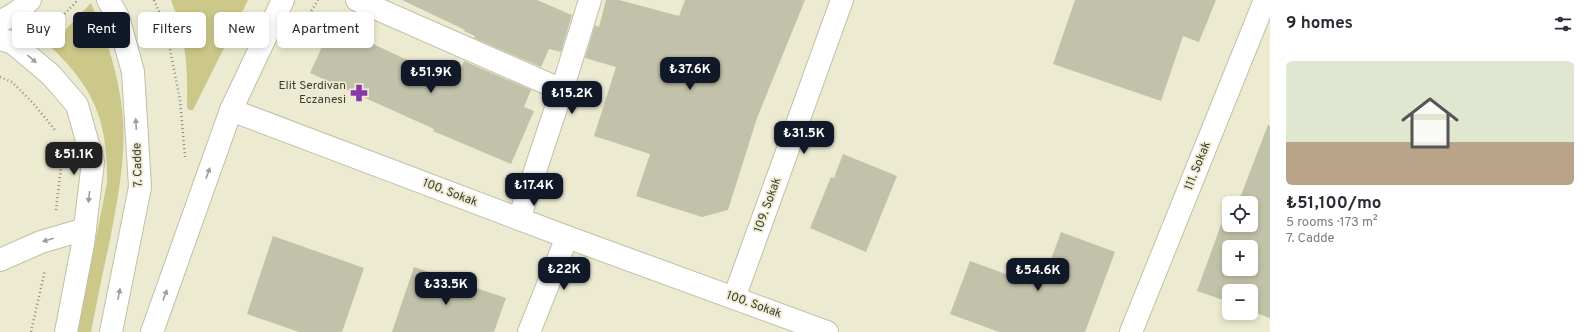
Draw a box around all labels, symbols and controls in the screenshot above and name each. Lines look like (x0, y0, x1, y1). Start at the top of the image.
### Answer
chip: Buy (12, 12, 65, 48)
chip: Rent (73, 12, 130, 48)
chip: Filters (138, 12, 206, 48)
chip: New (214, 12, 269, 48)
chip: Apartment (277, 12, 374, 48)
text: 9 homes (1286, 13, 1353, 35)
icon: filters (1552, 13, 1574, 35)
one-way arrow (27, 55, 38, 64)
pin: ₺37.6K (657, 57, 723, 91)
pin: ₺51.9K (398, 60, 464, 94)
text: ₺37.6K (669, 62, 711, 78)
text: ₺51.9K (410, 65, 452, 81)
place label: Elit Serdivan Eczanesi (278, 78, 346, 108)
pin: ₺15.2K (539, 81, 605, 115)
pharmacy icon: Elit Serdivan Eczanesi (349, 83, 369, 103)
text: ₺15.2K (551, 86, 593, 102)
icon: home (1394, 87, 1466, 159)
one-way arrow (133, 118, 140, 130)
pin: ₺31.5K (771, 121, 837, 155)
text: ₺31.5K (783, 126, 825, 142)
street label: 111. Sokak (1181, 139, 1215, 193)
pin: ₺51.1K (41, 142, 107, 176)
street label: 7. Cadde (129, 142, 147, 188)
text: ₺51.1K (54, 147, 94, 163)
one-way arrow (206, 166, 212, 178)
pin: ₺17.4K (501, 173, 567, 207)
street label: 100. Sokak (420, 175, 480, 211)
street label: 109. Sokak (751, 175, 785, 235)
text: ₺17.4K (514, 178, 554, 194)
one-way arrow (85, 191, 92, 203)
text: ₺51,100/mo (1286, 193, 1382, 215)
map controls (1222, 196, 1258, 320)
button: locate (1222, 196, 1258, 232)
text: 5 rooms · 173 m² (1286, 215, 1378, 231)
text: 7. Cadde (1286, 231, 1335, 247)
one-way arrow (41, 237, 53, 243)
button: + (1222, 240, 1258, 276)
pin: ₺22K (540, 257, 588, 291)
pin: ₺54.6K (1005, 258, 1071, 292)
text: ₺22K (547, 262, 581, 278)
text: ₺54.6K (1015, 263, 1061, 279)
pin: ₺33.5K (413, 272, 479, 306)
text: ₺33.5K (424, 277, 468, 293)
button: − (1222, 284, 1258, 320)
one-way arrow (116, 288, 122, 300)
street label: 100. Sokak (724, 288, 784, 322)
one-way arrow (162, 289, 168, 301)

